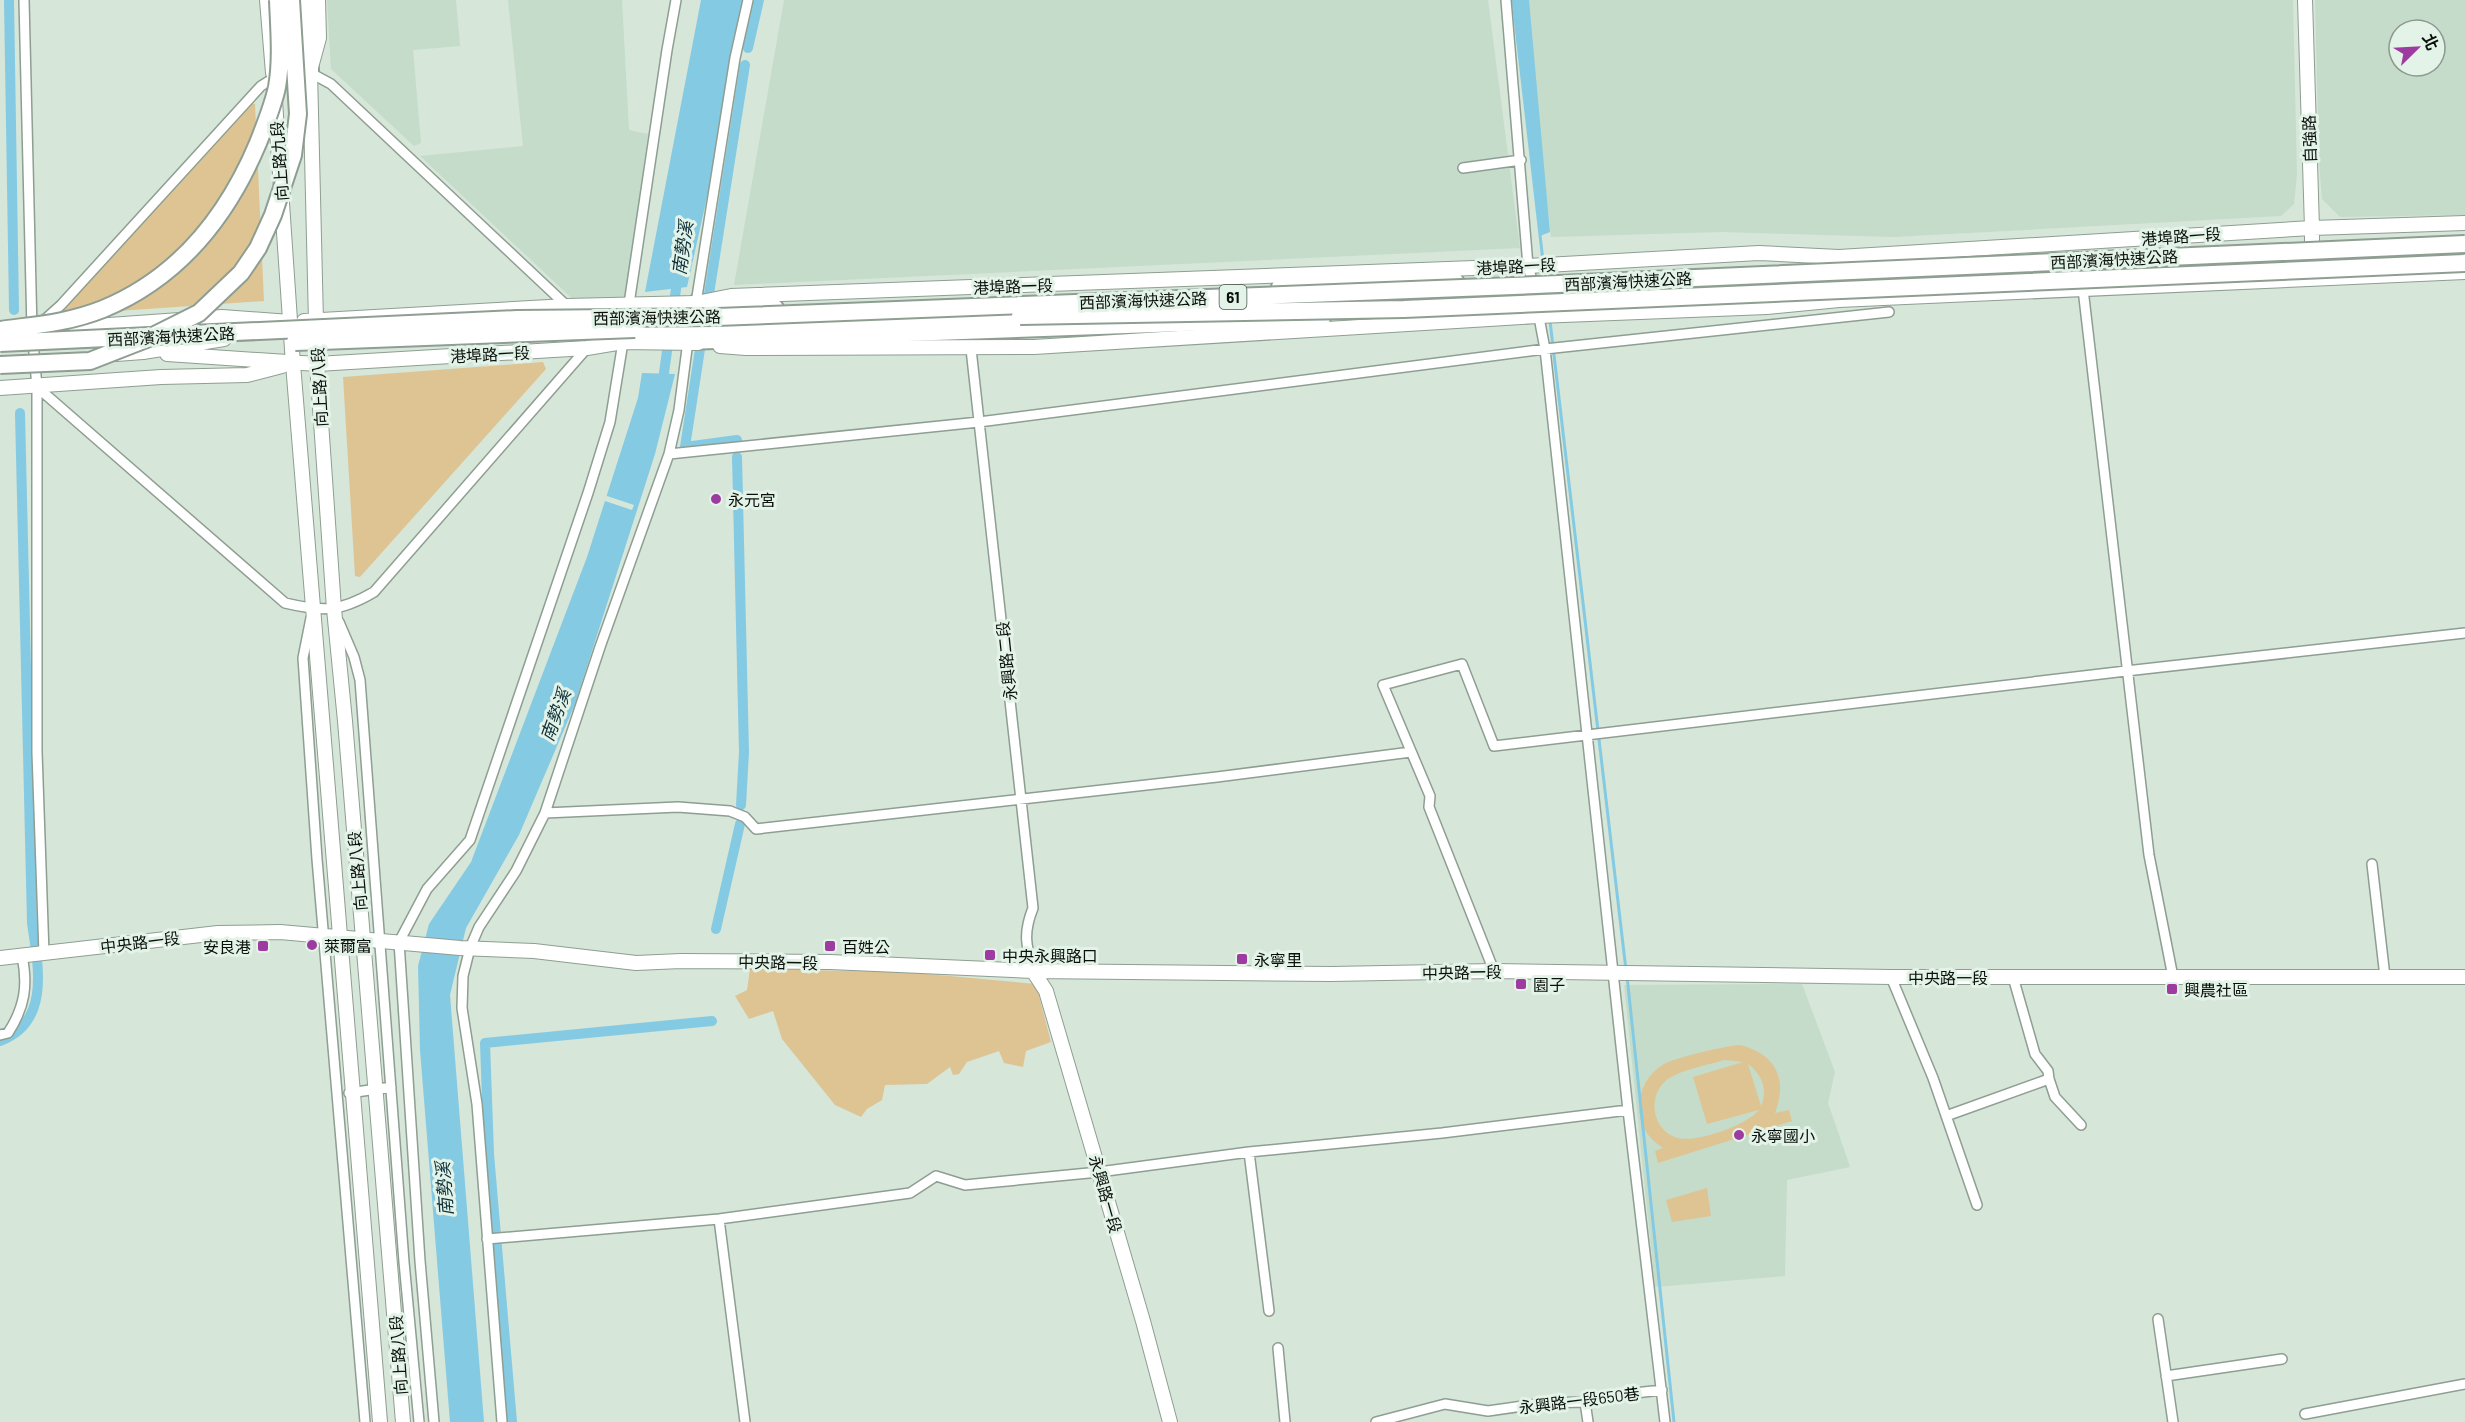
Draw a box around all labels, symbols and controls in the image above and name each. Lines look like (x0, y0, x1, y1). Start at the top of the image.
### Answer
north arrow (2387, 18, 2447, 78)
text: 北 (2419, 31, 2443, 53)
street label: 自強路 (2299, 115, 2319, 163)
street label: 向上路九段 (267, 120, 291, 202)
water label: 南勢溪 (667, 217, 697, 276)
street label: 港埠路一段 (2140, 224, 2222, 248)
street label: 西部濱海快速公路 (2050, 246, 2178, 272)
street label: 港埠路一段 (1476, 254, 1556, 278)
street label: 西部濱海快速公路 (1564, 268, 1692, 294)
street label: 港埠路一段 (973, 275, 1053, 297)
road number: 61 (1220, 285, 1246, 309)
street label: 西部濱海快速公路 (1079, 288, 1207, 312)
street label: 西部濱海快速公路 (593, 306, 721, 328)
street label: 西部濱海快速公路 (107, 323, 235, 349)
street label: 港埠路一段 (450, 342, 530, 366)
street label: 向上路八段 (307, 347, 331, 427)
place label: 永元宮 (728, 490, 776, 509)
marker: 永元宮 (709, 492, 723, 506)
street label: 永興路二段 (992, 620, 1020, 702)
water label: 南勢溪 (535, 683, 576, 744)
street label: 向上路八段 (344, 830, 370, 912)
street label: 中央路一段 (99, 928, 181, 956)
place label: 萊爾富 (324, 936, 372, 955)
place label: 安良港 (203, 937, 251, 956)
place label: 百姓公 (842, 937, 890, 956)
marker: 萊爾富 (305, 938, 319, 952)
marker: 安良港 (256, 939, 270, 953)
marker: 百姓公 (823, 939, 837, 953)
place label: 中央永興路口 (1002, 946, 1098, 965)
marker: 中央永興路口 (983, 948, 997, 962)
place label: 永寧里 (1254, 950, 1302, 969)
street label: 中央路一段 (738, 952, 818, 972)
marker: 永寧里 (1235, 952, 1249, 966)
street label: 中央路一段 (1422, 962, 1502, 982)
street label: 中央路一段 (1908, 968, 1988, 987)
place label: 園子 (1533, 975, 1565, 994)
marker: 園子 (1514, 977, 1528, 991)
place label: 興農社區 (2184, 980, 2248, 999)
marker: 興農社區 (2165, 982, 2179, 996)
place label: 永寧國小 (1751, 1126, 1815, 1145)
marker: 永寧國小 (1732, 1128, 1746, 1142)
street label: 永興路一段 (1086, 1153, 1126, 1235)
water label: 南勢溪 (431, 1158, 457, 1217)
street label: 向上路八段 (386, 1314, 410, 1396)
street label: 永興路一段650巷 (1518, 1383, 1640, 1417)

